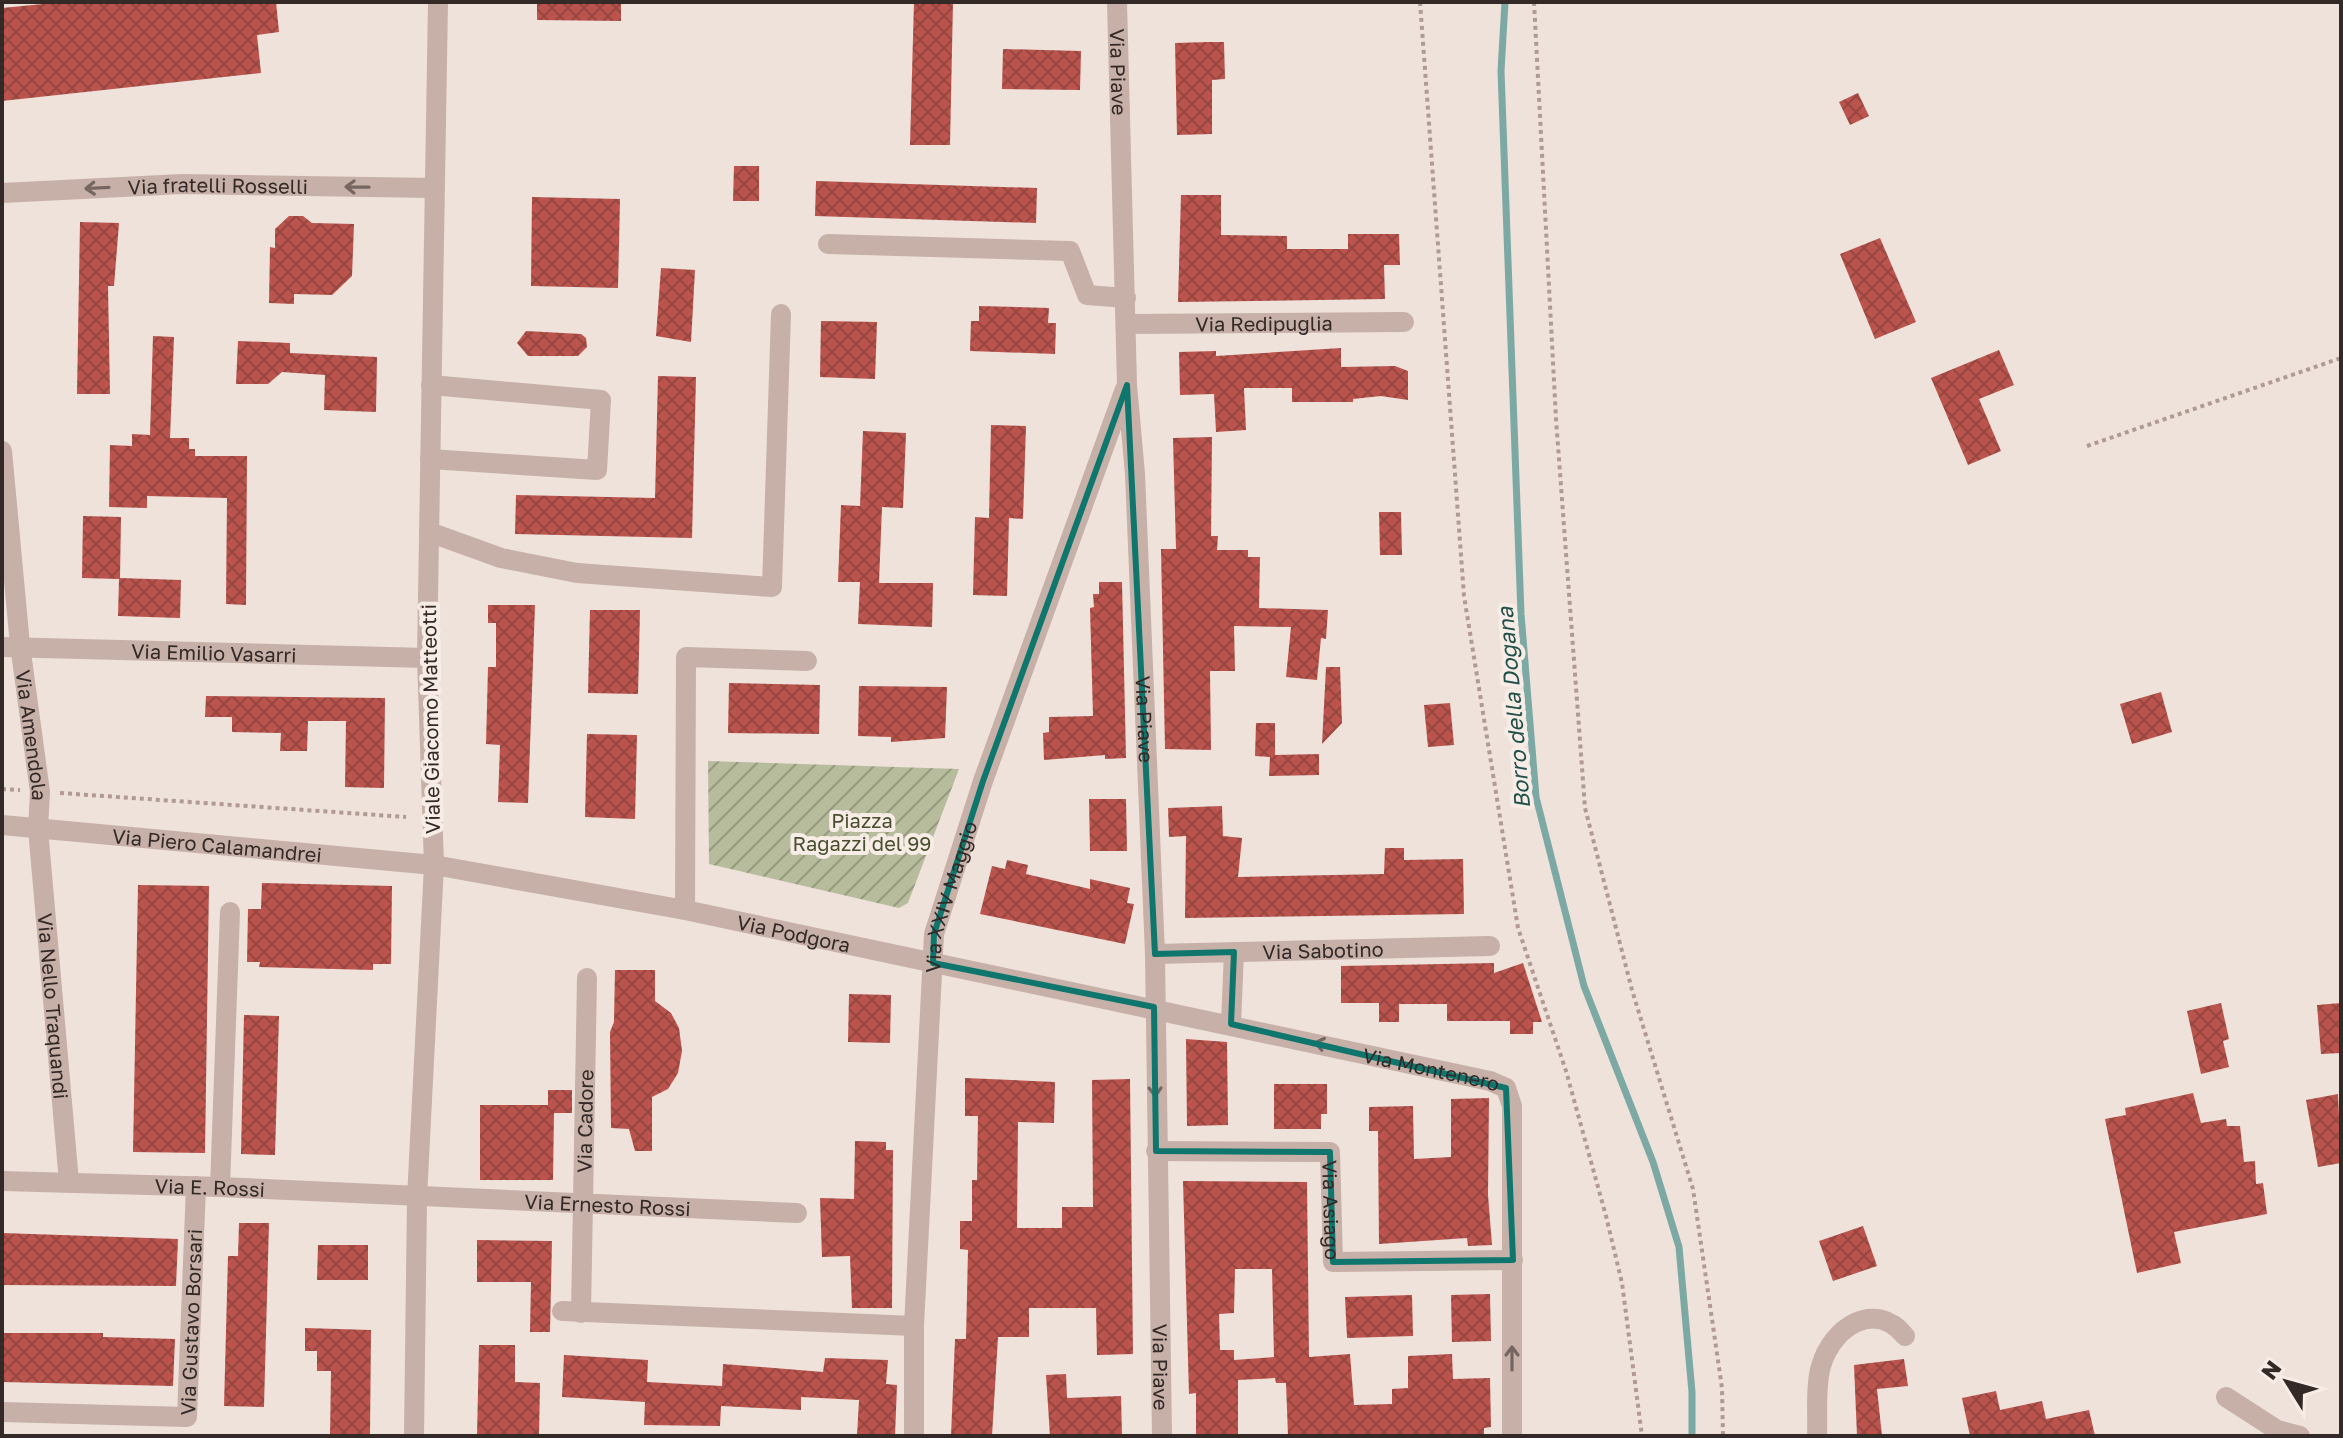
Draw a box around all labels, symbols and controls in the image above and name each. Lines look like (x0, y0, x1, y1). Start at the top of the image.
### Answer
street label: Via Piave (1106, 28, 1132, 116)
street label: Via fratelli Rosselli (127, 172, 308, 199)
one-way arrow (344, 179, 371, 195)
one-way arrow (84, 181, 111, 196)
street label: Via Redipuglia (1195, 311, 1333, 336)
street label: Viale Giacomo Matteotti (416, 604, 444, 834)
water label: Borro della Dogana (1491, 604, 1535, 810)
street label: Via Emilio Vasarri (131, 638, 297, 667)
street label: Via Amendola (11, 668, 52, 802)
street label: Via Piave (1131, 675, 1159, 763)
park label: Piazza Ragazzi del 99 (793, 808, 931, 855)
street label: Via XXIV Maggio (920, 818, 981, 974)
street label: Via Piero Calamandrei (111, 823, 323, 867)
street label: Via Podgora (735, 909, 853, 957)
street label: Via Nello Traquandi (33, 912, 74, 1100)
street label: Via Sabotino (1262, 937, 1384, 963)
one-way arrow (1314, 1037, 1340, 1052)
street label: Via Montenero (1361, 1042, 1504, 1096)
street label: Via Cadore (572, 1069, 597, 1173)
one-way arrow (1147, 1071, 1163, 1098)
street label: Via Asiago (1318, 1160, 1345, 1260)
street label: Via E. Rossi (154, 1173, 266, 1201)
street label: Via Ernesto Rossi (524, 1189, 691, 1220)
street label: Via Gustavo Borsari (175, 1228, 206, 1416)
street label: Via Piave (1148, 1323, 1174, 1411)
north arrow (2247, 1342, 2327, 1422)
one-way arrow (1504, 1345, 1520, 1372)
text: N (2255, 1355, 2286, 1384)

